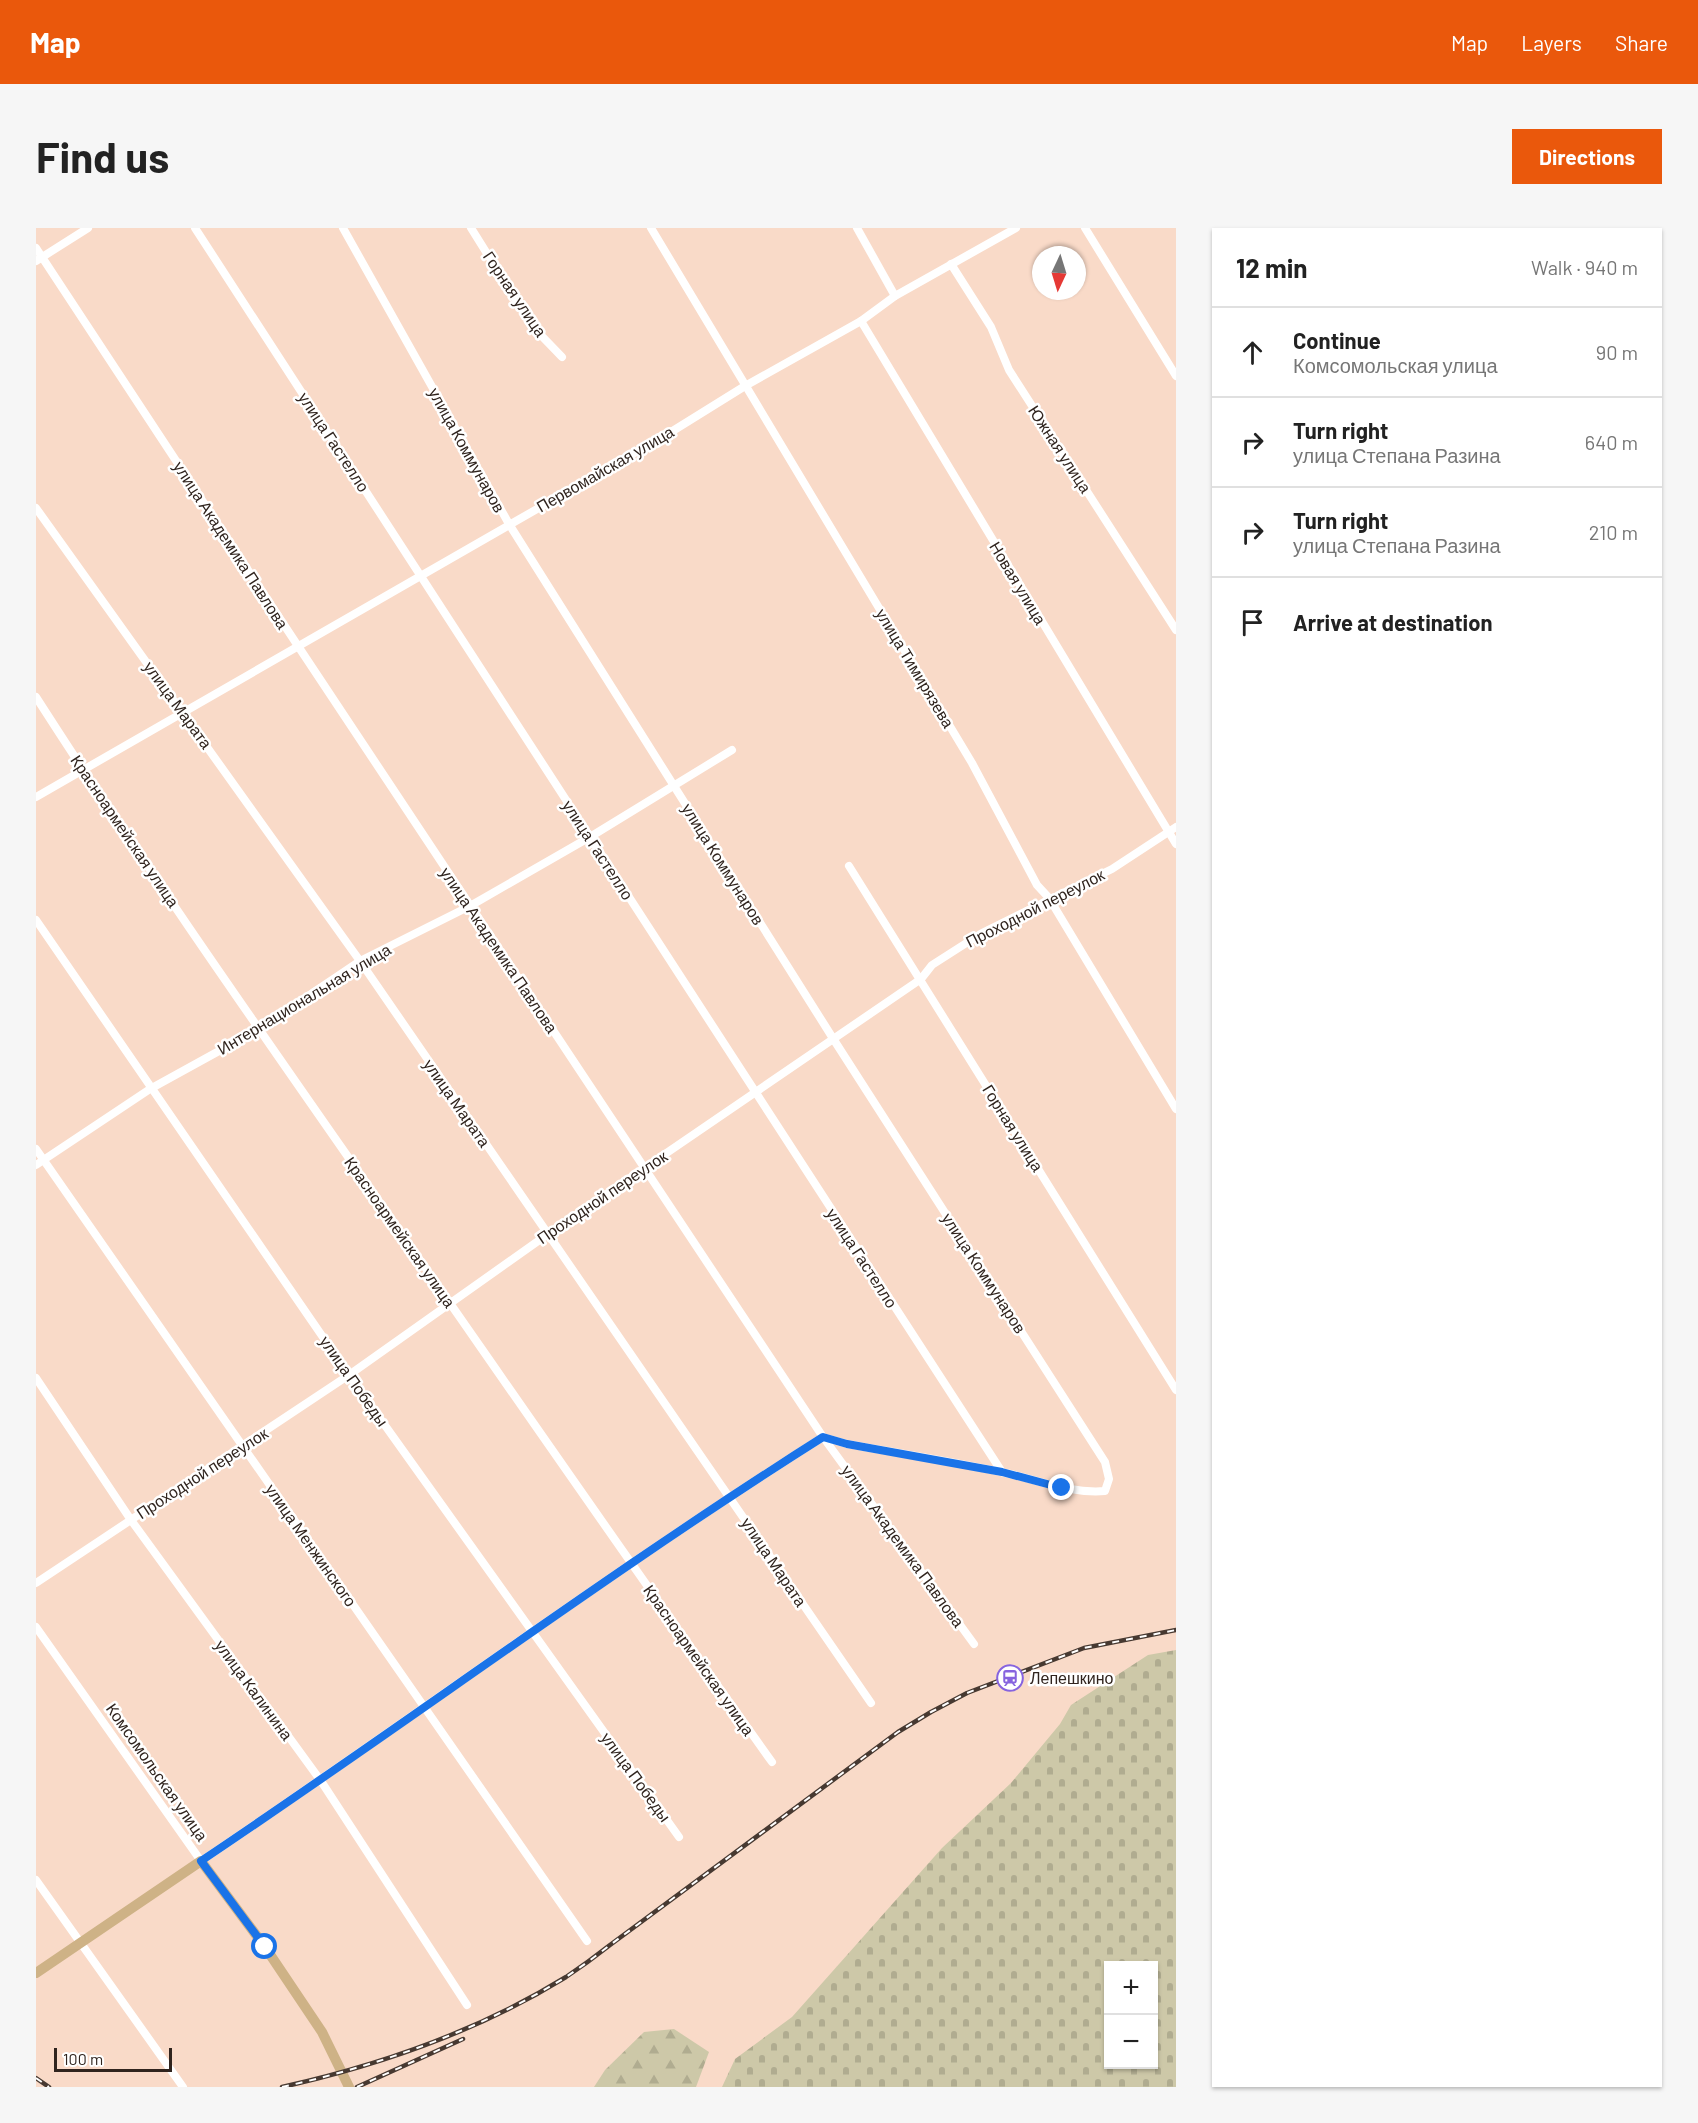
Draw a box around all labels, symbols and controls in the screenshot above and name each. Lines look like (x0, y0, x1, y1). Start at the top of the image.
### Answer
text: Map (30, 25, 81, 59)
text: Map (1451, 30, 1488, 55)
text: Layers (1521, 30, 1582, 55)
text: Share (1615, 30, 1668, 55)
button: Directions (1512, 129, 1662, 184)
text: Find us (36, 131, 169, 181)
north arrow (1032, 246, 1086, 300)
street label: Горная улица (480, 247, 551, 340)
text: 12 min (1236, 252, 1308, 283)
text: Walk · 940 m (1531, 255, 1638, 279)
text: Continue (1293, 327, 1381, 353)
icon: ahead (1236, 336, 1269, 369)
text: 90 m (1596, 340, 1638, 364)
text: Комсомольская улица (1293, 353, 1498, 377)
street label: улица Коммунаров (425, 384, 510, 515)
street label: улица Гастелло (295, 388, 374, 495)
street label: Южная улица (1025, 401, 1096, 496)
text: Turn right (1293, 417, 1388, 443)
street label: Первомайская улица (533, 421, 677, 516)
icon: right (1236, 426, 1269, 459)
text: 640 m (1585, 430, 1638, 454)
text: улица Степана Разина (1293, 443, 1501, 467)
street label: улица Академика Павлова (170, 457, 293, 632)
text: Turn right (1293, 507, 1388, 533)
icon: right (1236, 516, 1269, 549)
text: 210 m (1589, 520, 1638, 544)
text: улица Степана Разина (1293, 533, 1501, 557)
street label: Новая улица (986, 538, 1051, 628)
street label: улица Тимирязева (872, 605, 959, 731)
icon: arrive (1236, 606, 1269, 639)
text: Arrive at destination (1293, 609, 1492, 635)
street label: улица Марата (140, 657, 216, 752)
street label: Красноармейская улица (67, 751, 184, 911)
street label: улица Гастелло (559, 796, 638, 903)
street label: улица Коммунаров (678, 799, 768, 928)
street label: улица Академика Павлова (437, 863, 562, 1036)
street label: Проходной переулок (962, 864, 1108, 951)
street label: Интернациональная улица (214, 939, 394, 1058)
street label: улица Марата (420, 1055, 495, 1150)
street label: Горная улица (979, 1081, 1048, 1175)
street label: Проходной переулок (533, 1145, 671, 1247)
street label: Красноармейская улица (341, 1153, 460, 1311)
street label: улица Гастелло (823, 1204, 902, 1311)
street label: улица Коммунаров (938, 1209, 1030, 1336)
street label: улица Победы (316, 1332, 393, 1430)
street label: Проходной переулок (132, 1422, 272, 1522)
street label: улица Академика Павлова (838, 1461, 969, 1631)
route end (1048, 1474, 1074, 1500)
street label: улица Менжинского (262, 1480, 361, 1610)
street label: улица Марата (738, 1514, 811, 1610)
street label: Красноармейская улица (640, 1581, 759, 1739)
street label: улица Калинина (212, 1636, 297, 1744)
station icon: Лепешкино (995, 1663, 1025, 1693)
place label: Лепешкино (1030, 1668, 1114, 1687)
street label: Комсомольская улица (103, 1699, 212, 1844)
street label: улица Победы (598, 1728, 675, 1825)
route start (251, 1933, 277, 1959)
map controls (1104, 1961, 1158, 2069)
button: + (1104, 1961, 1158, 2015)
button: − (1104, 2015, 1158, 2069)
scale bar (54, 2045, 172, 2072)
text: 100 m (63, 2049, 103, 2068)

